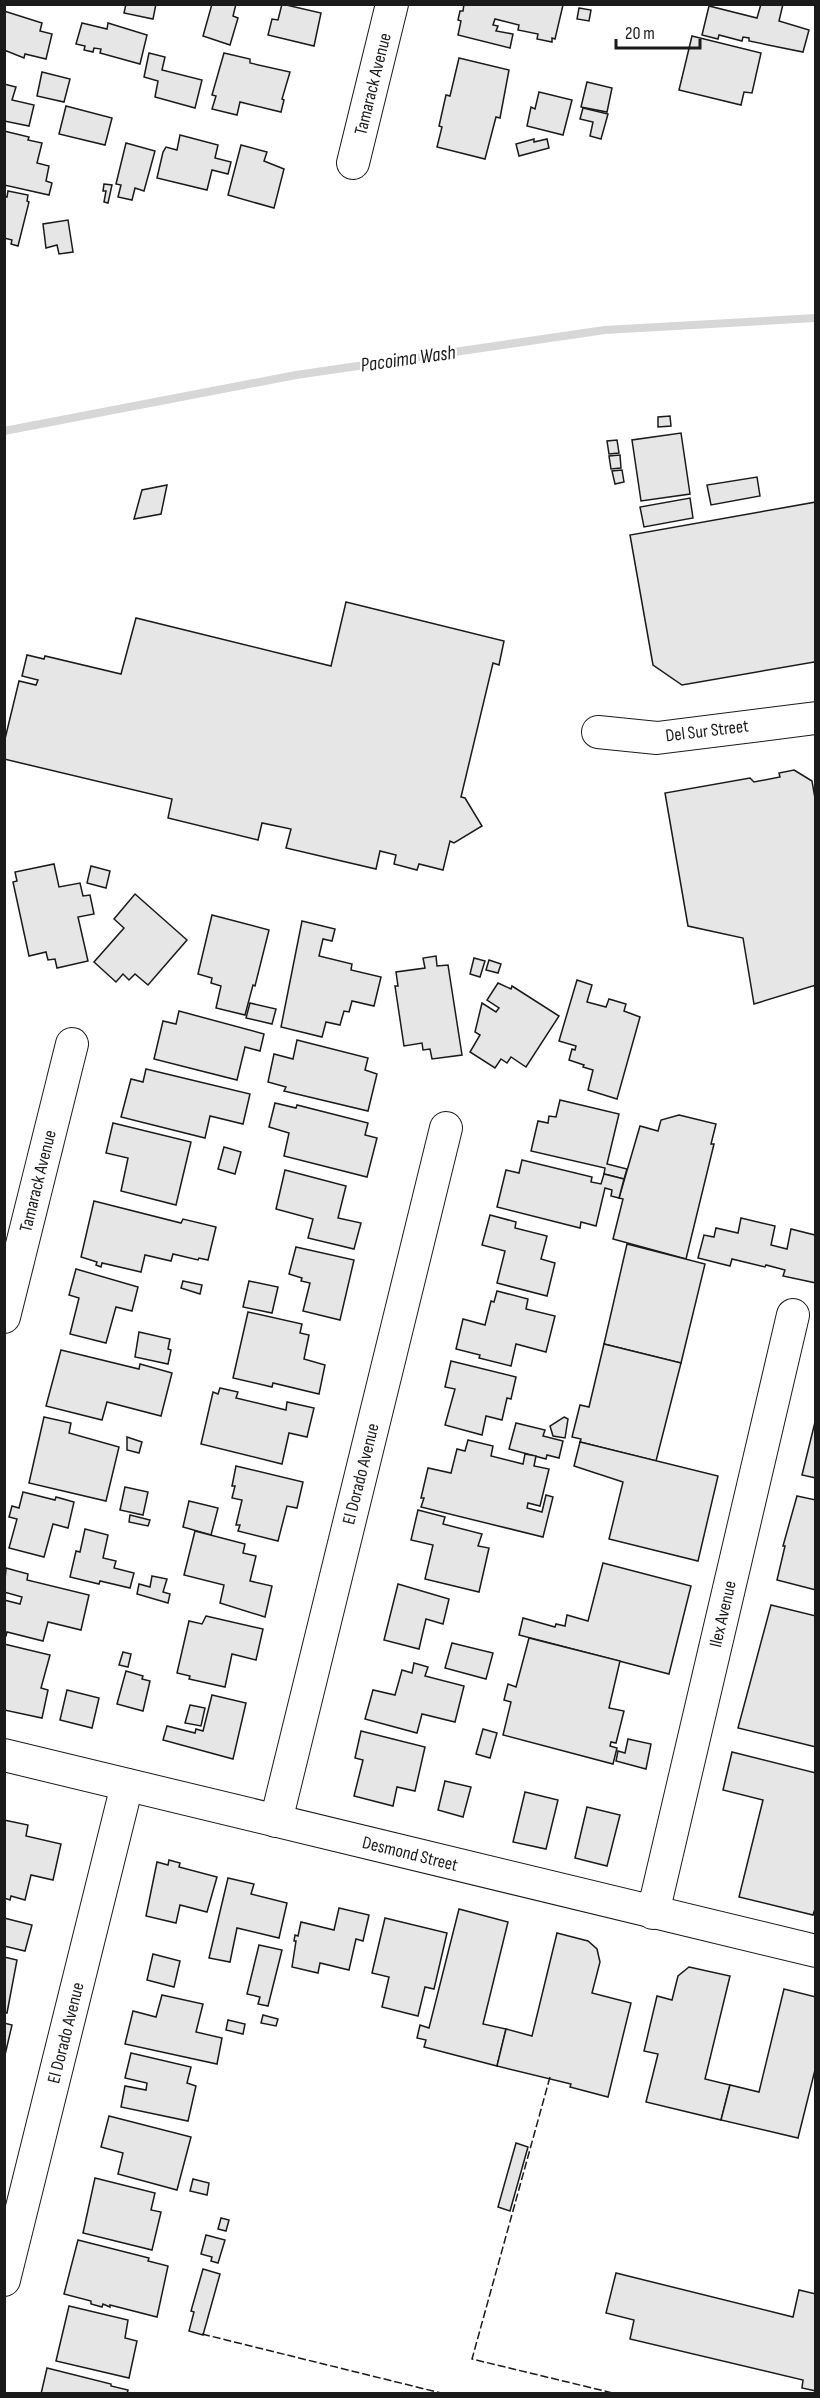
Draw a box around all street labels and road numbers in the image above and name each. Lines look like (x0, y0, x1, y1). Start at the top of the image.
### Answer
street label: Tamarack Avenue (350, 31, 396, 137)
street label: Del Sur Street (664, 715, 750, 747)
street label: Tamarack Avenue (15, 1128, 61, 1234)
street label: El Dorado Avenue (338, 1421, 384, 1527)
street label: Ilex Avenue (705, 1579, 741, 1649)
street label: Desmond Street (360, 1832, 460, 1876)
street label: El Dorado Avenue (43, 1980, 89, 2086)

